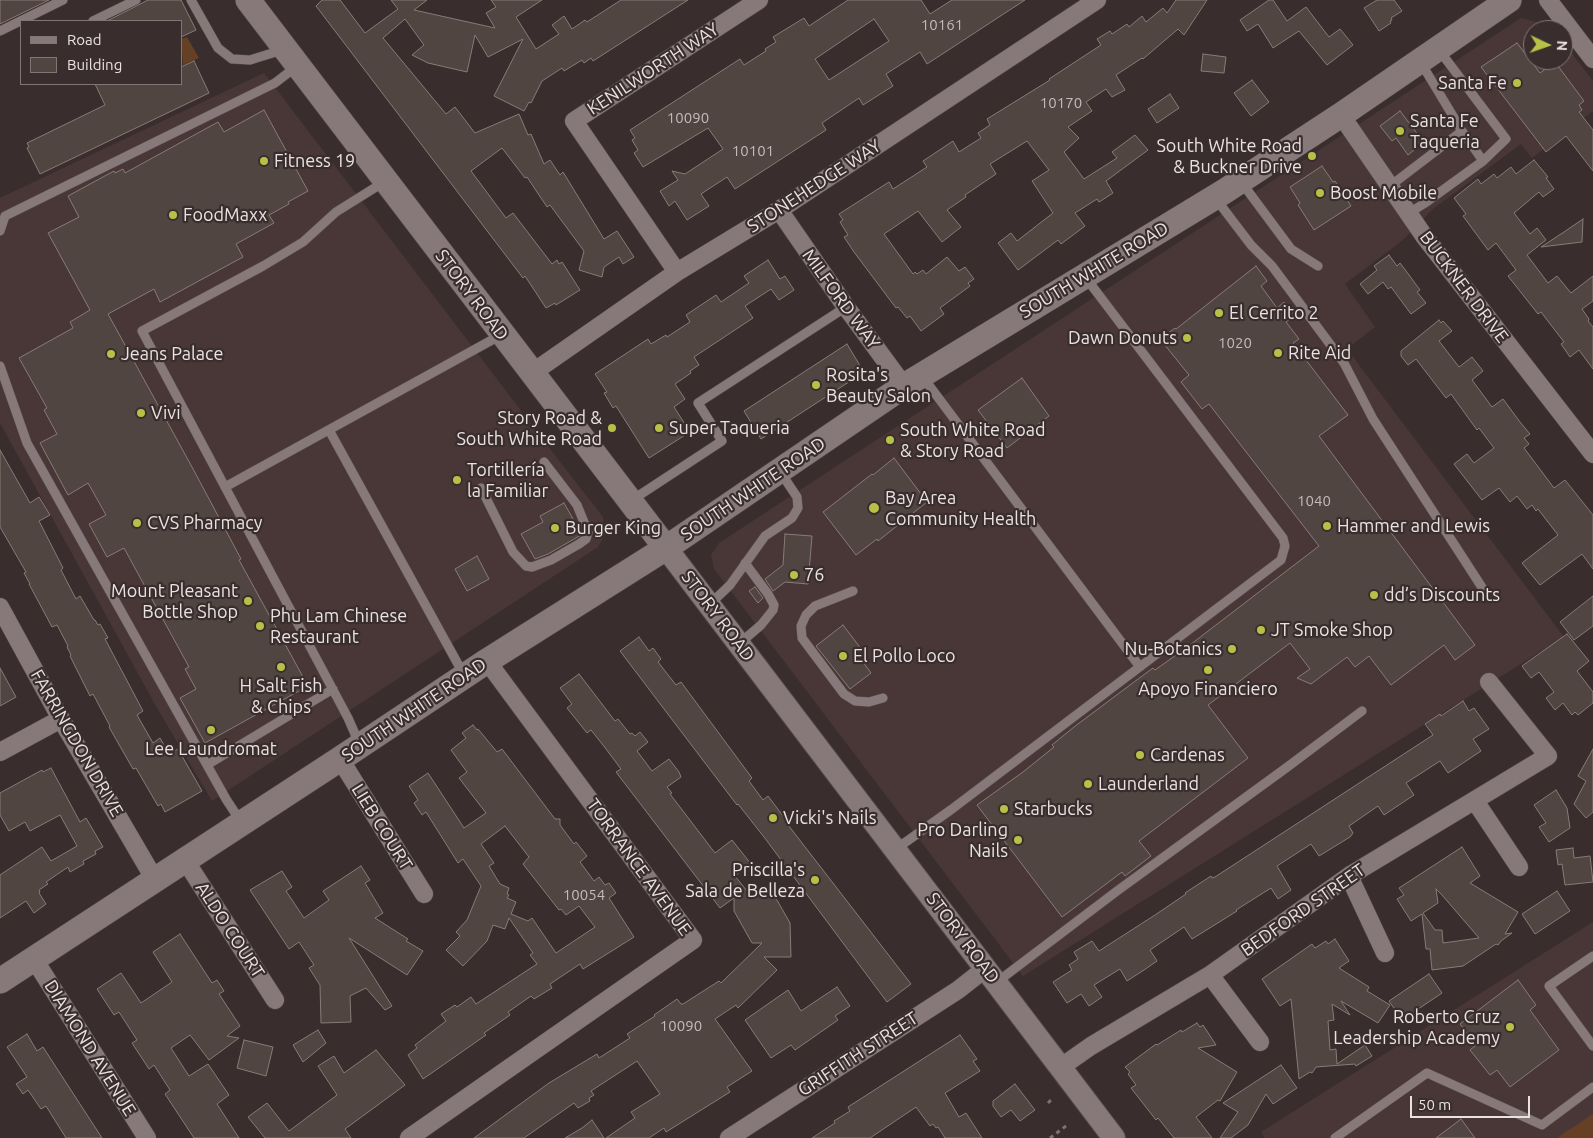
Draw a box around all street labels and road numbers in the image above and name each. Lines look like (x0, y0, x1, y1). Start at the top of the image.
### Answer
street label: KENILWORTH WAY (583, 18, 723, 120)
street label: STONEHEDGE WAY (743, 135, 885, 237)
street label: SOUTH WHITE ROAD (1016, 217, 1172, 323)
street label: BUCKNER DRIVE (1415, 227, 1513, 347)
street label: STORY ROAD (431, 245, 513, 345)
street label: MILFORD WAY (798, 245, 884, 353)
street label: SOUTH WHITE ROAD (677, 433, 829, 545)
street label: STORY ROAD (677, 566, 759, 666)
street label: SOUTH WHITE ROAD (338, 654, 490, 766)
street label: FARRINGDON DRIVE (26, 666, 128, 820)
street label: LIEB COURT (347, 780, 417, 874)
street label: TORRANCE AVENUE (582, 794, 696, 940)
street label: BEDFORD STREET (1237, 859, 1369, 961)
street label: ALDO COURT (191, 878, 269, 982)
street label: STORY ROAD (922, 888, 1004, 988)
street label: DIAMOND AVENUE (40, 976, 140, 1120)
street label: GRIFFITH STREET (794, 1007, 922, 1101)

